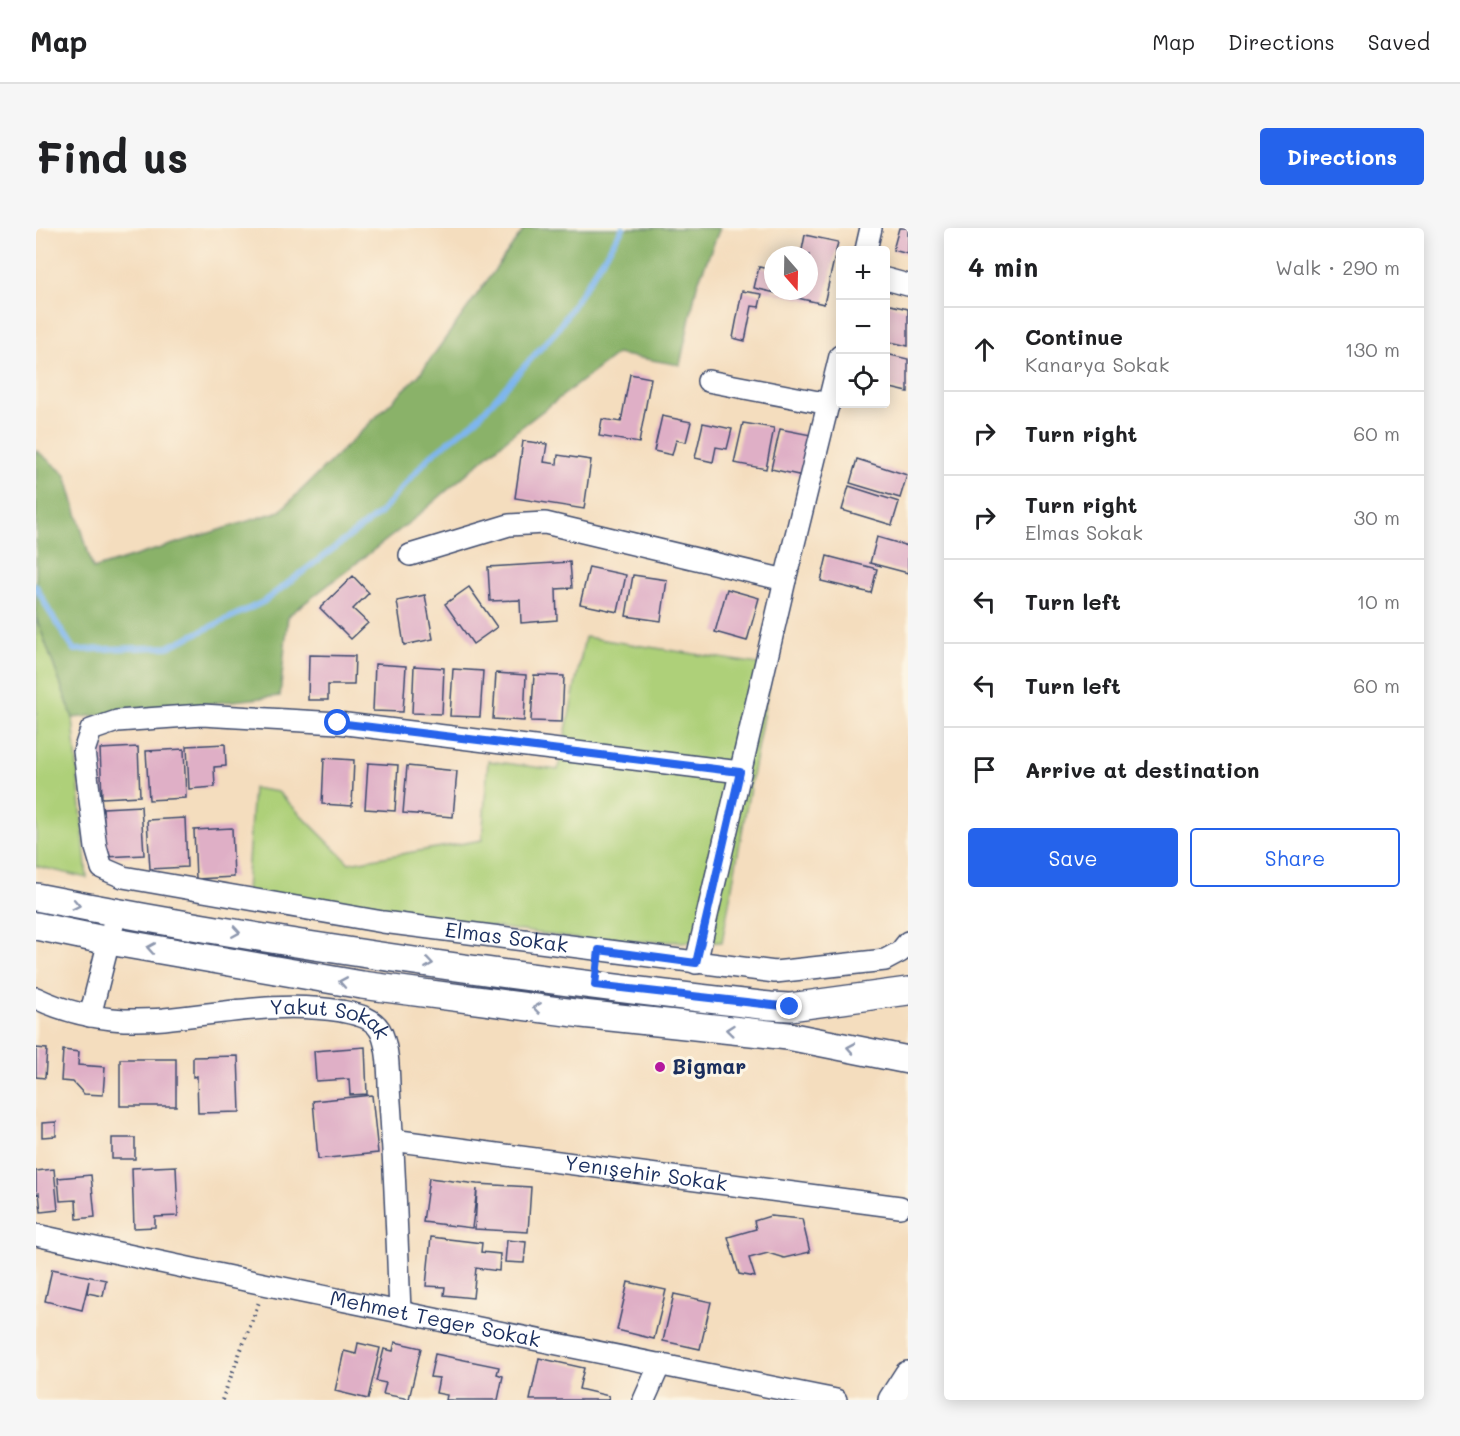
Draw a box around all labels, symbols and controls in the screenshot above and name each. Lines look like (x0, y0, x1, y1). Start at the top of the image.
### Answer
text: Map (30, 23, 87, 59)
text: Map (1152, 28, 1195, 55)
text: Directions (1228, 28, 1335, 55)
text: Saved (1368, 28, 1430, 55)
button: Directions (1260, 128, 1424, 185)
text: Find us (36, 129, 188, 184)
north arrow (764, 246, 818, 300)
map controls (836, 246, 890, 408)
button: + (836, 246, 890, 300)
text: 4 min (968, 250, 1038, 284)
text: Walk · 290 m (1275, 254, 1400, 280)
button: − (836, 300, 890, 354)
text: Continue (1025, 322, 1123, 351)
icon: ahead (968, 333, 1001, 366)
text: 130 m (1345, 336, 1400, 362)
text: Kanarya Sokak (1025, 351, 1169, 377)
button: locate (836, 354, 890, 408)
icon: right (968, 417, 1001, 450)
text: Turn right (1025, 419, 1137, 448)
text: 60 m (1353, 420, 1400, 446)
text: Turn right (1025, 490, 1137, 519)
icon: right (968, 501, 1001, 534)
text: 30 m (1354, 504, 1400, 530)
text: Elmas Sokak (1025, 519, 1143, 545)
icon: left (968, 585, 1001, 618)
text: Turn left (1025, 587, 1121, 616)
text: 10 m (1356, 588, 1400, 614)
icon: left (968, 669, 1001, 702)
text: Turn left (1025, 671, 1121, 700)
text: 60 m (1353, 672, 1400, 698)
route start (324, 709, 350, 735)
icon: arrive (968, 753, 1001, 786)
text: Arrive at destination (1025, 755, 1260, 784)
button: Save (968, 828, 1178, 887)
button: Share (1190, 828, 1400, 887)
one-way arrow (71, 898, 81, 911)
street label: Elmas Sokak (444, 915, 570, 958)
one-way arrow (231, 926, 241, 938)
one-way arrow (147, 943, 156, 955)
one-way arrow (424, 957, 433, 969)
one-way arrow (339, 976, 349, 989)
street label: Yakut Sokak (269, 992, 397, 1043)
route end (776, 993, 802, 1019)
one-way arrow (532, 1002, 541, 1015)
one-way arrow (726, 1024, 735, 1037)
one-way arrow (846, 1042, 856, 1054)
place label: Bigmar (672, 1052, 746, 1079)
marker: Bigmar (653, 1060, 667, 1074)
street label: Yenışehir Sokak (563, 1148, 729, 1196)
street label: Mehmet Teger Sokak (328, 1283, 543, 1352)

